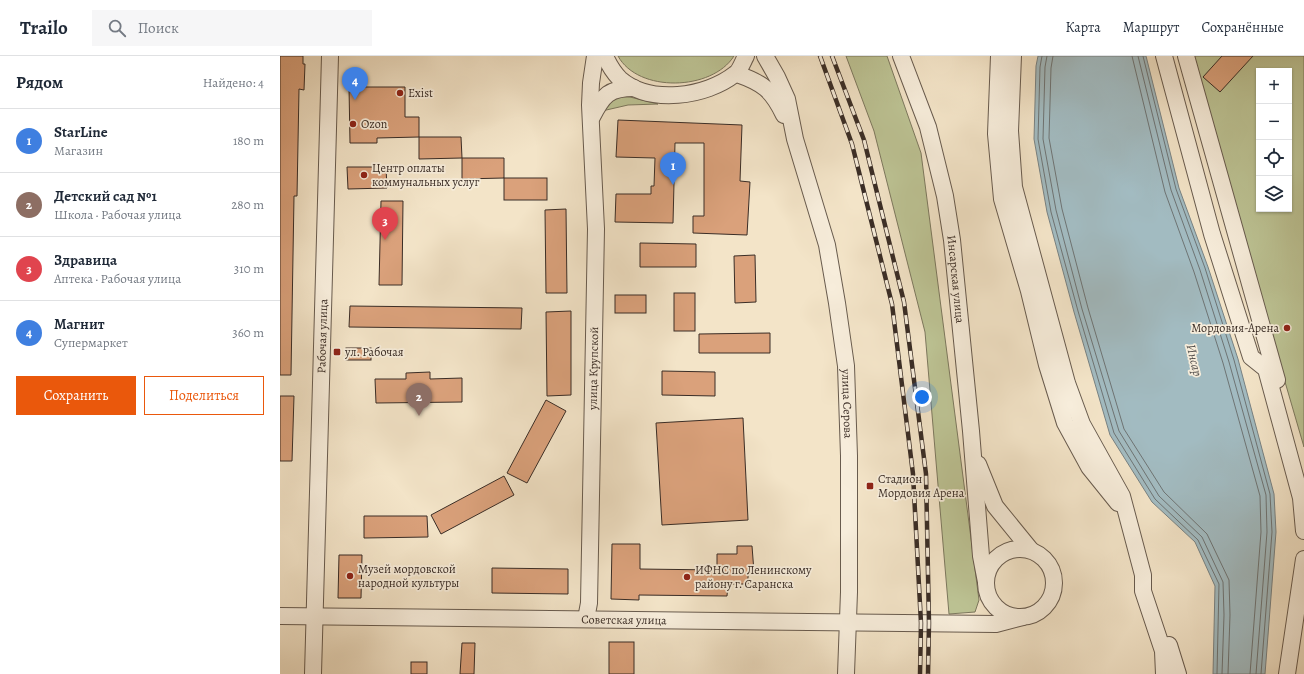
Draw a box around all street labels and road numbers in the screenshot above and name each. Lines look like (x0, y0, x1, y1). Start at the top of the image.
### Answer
street label: Инсарская улица (943, 234, 968, 324)
street label: Рабочая улица (313, 298, 331, 374)
street label: улица Крупской (585, 327, 602, 411)
street label: улица Серова (838, 368, 856, 439)
street label: Советская улица (581, 611, 667, 628)

